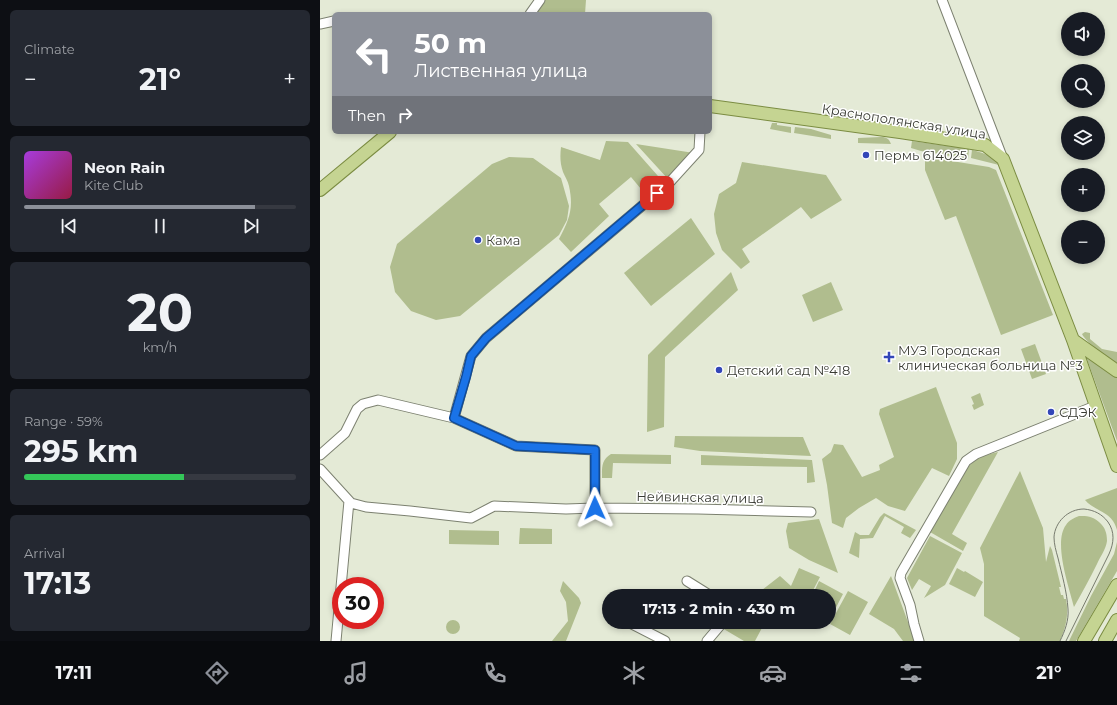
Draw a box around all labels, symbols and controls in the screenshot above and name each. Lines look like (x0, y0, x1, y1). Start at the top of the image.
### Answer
map controls (1061, 12, 1105, 264)
button: sound (1061, 12, 1105, 56)
text: 50 m (414, 26, 487, 60)
icon: left (348, 28, 400, 80)
text: Climate (24, 41, 75, 57)
text: Лиственная улица (414, 60, 588, 82)
text: 21° (139, 61, 181, 98)
button: search (1061, 64, 1105, 108)
text: − (24, 66, 37, 93)
text: + (283, 66, 296, 93)
street label: Краснополянская улица (821, 100, 987, 142)
icon: right (394, 104, 416, 126)
text: Then (348, 106, 386, 125)
button: layers (1061, 116, 1105, 160)
place label: Пермь 614025 (874, 147, 967, 163)
marker: Пермь 614025 (861, 150, 871, 160)
text: Neon Rain (84, 158, 165, 177)
button: + (1061, 168, 1105, 212)
pin (640, 176, 674, 210)
text: Kite Club (84, 177, 143, 193)
icon: arrive (646, 182, 668, 204)
icon: previous (58, 215, 80, 237)
icon: pause (149, 215, 171, 237)
icon: next (240, 215, 262, 237)
button: − (1061, 220, 1105, 264)
place label: Кама (486, 232, 520, 248)
marker: Кама (473, 235, 483, 245)
text: 20 (127, 281, 193, 344)
text: km/h (143, 339, 177, 355)
place label: МУЗ Городская клиническая больница №3 (898, 342, 1083, 373)
marker: МУЗ Городская клиническая больница №3 (883, 351, 895, 363)
place label: Детский сад №418 (727, 362, 850, 378)
marker: Детский сад №418 (714, 365, 724, 375)
place label: СДЭК (1059, 404, 1097, 420)
marker: СДЭК (1046, 407, 1056, 417)
text: Range · 59% (24, 413, 103, 429)
text: 295 km (24, 433, 138, 470)
position arrow (574, 487, 616, 529)
street label: Нейвинская улица (636, 488, 764, 506)
text: Arrival (24, 545, 65, 561)
text: 17:13 (24, 565, 91, 602)
speed limit sign: 30 (332, 577, 384, 629)
text: 17:13 · 2 min · 430 m (643, 599, 795, 618)
icon: directions (203, 659, 231, 687)
icon: music (342, 659, 370, 687)
icon: phone (481, 659, 509, 687)
icon: climate (620, 659, 648, 687)
icon: car (759, 659, 787, 687)
icon: filters (897, 659, 925, 687)
text: 17:11 (55, 662, 92, 684)
text: 21° (1036, 662, 1061, 684)

